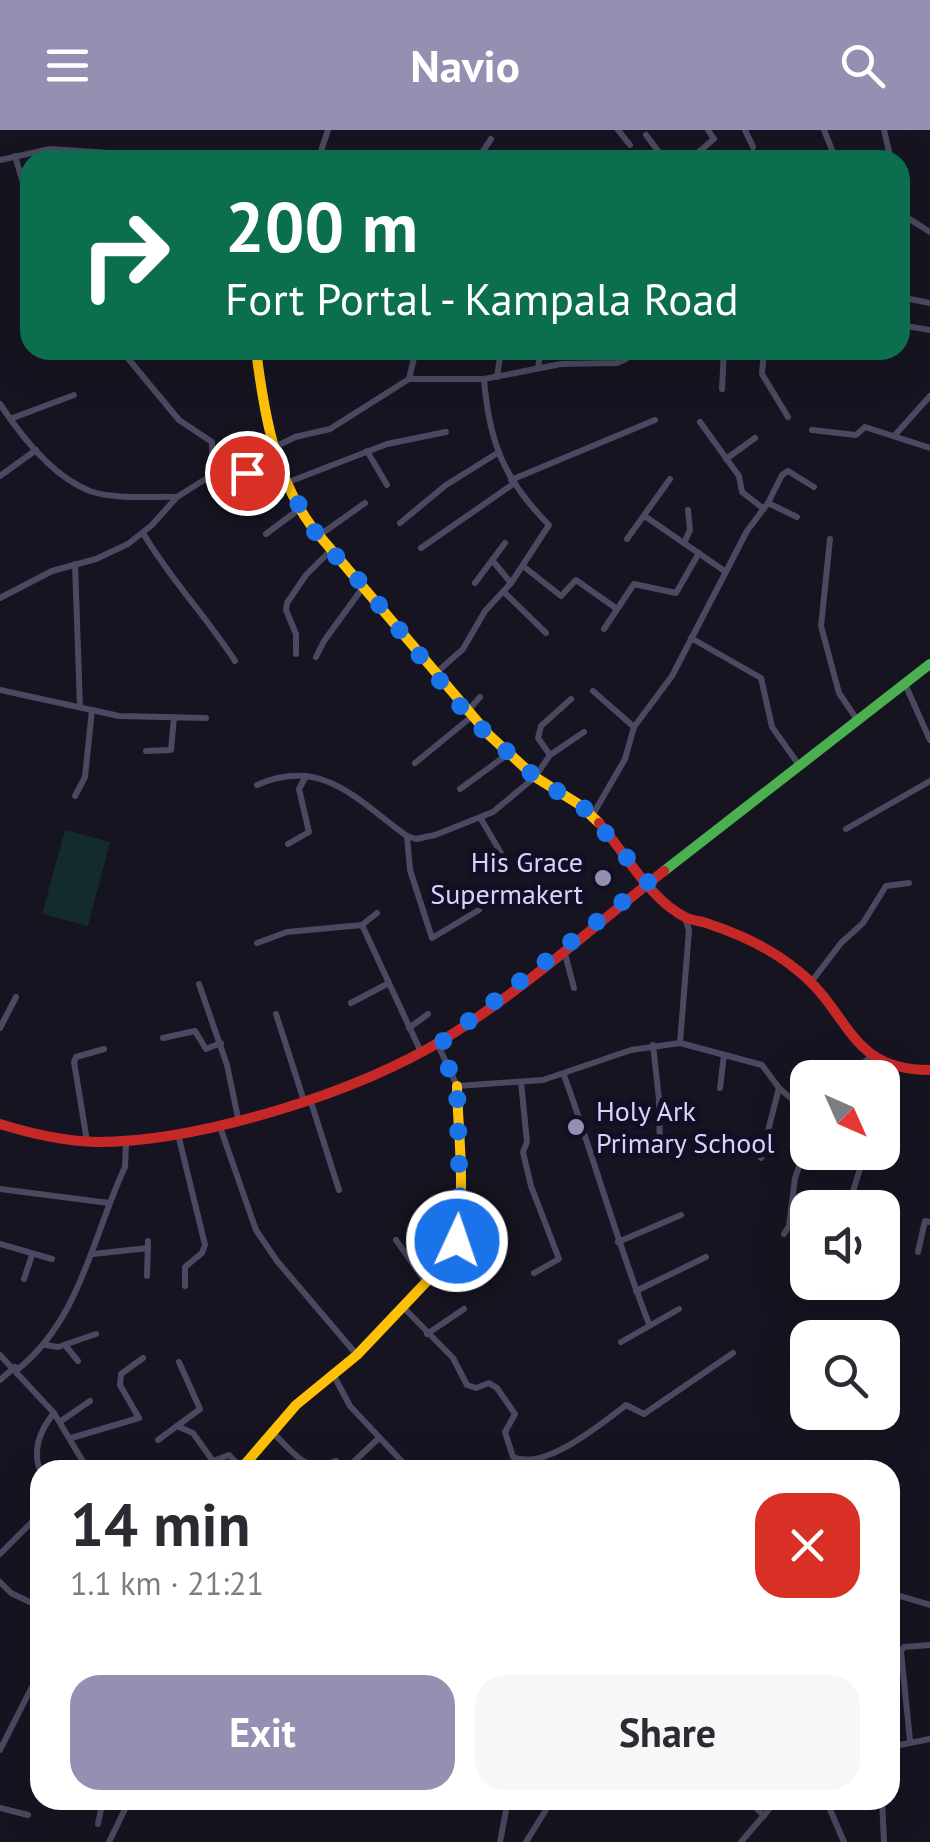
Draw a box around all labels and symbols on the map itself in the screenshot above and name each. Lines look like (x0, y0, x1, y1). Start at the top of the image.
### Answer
pin (205, 431, 290, 516)
place label: His Grace Supermakert (430, 843, 583, 912)
marker: His Grace Supermakert (592, 867, 614, 889)
north arrow (790, 1060, 900, 1170)
place label: Holy Ark Primary School (596, 1092, 774, 1161)
marker: Holy Ark Primary School (565, 1116, 587, 1138)
position arrow (405, 1189, 509, 1293)

